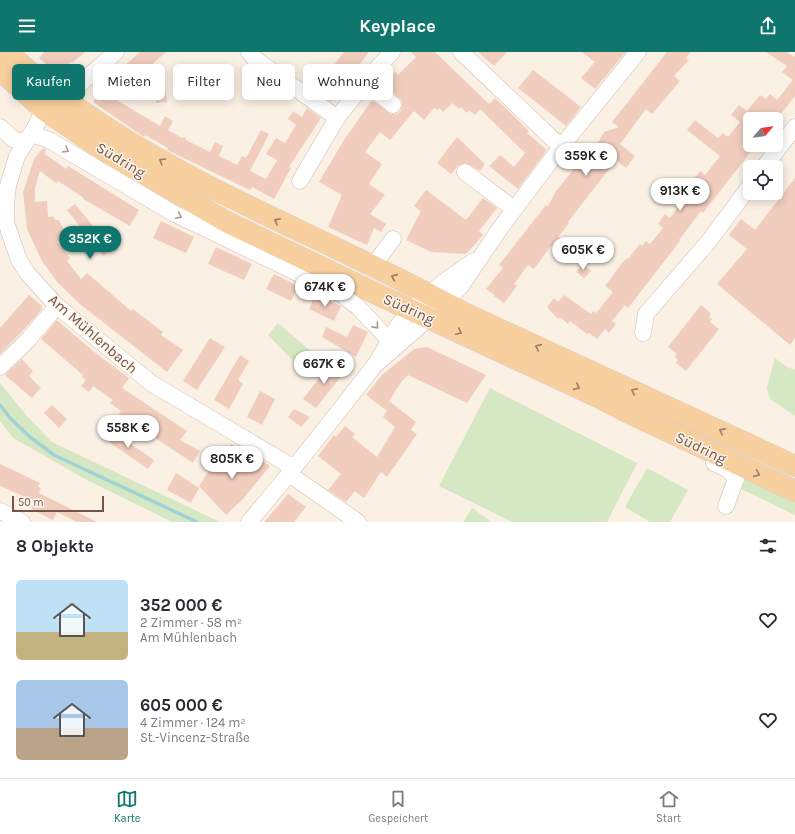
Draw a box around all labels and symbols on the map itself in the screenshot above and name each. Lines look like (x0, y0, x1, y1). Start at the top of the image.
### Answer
north arrow (743, 112, 783, 152)
street label: Südring (93, 138, 149, 182)
pin: 359K € (553, 143, 619, 177)
one-way arrow (62, 146, 70, 153)
one-way arrow (159, 159, 166, 166)
pin: 913K € (647, 178, 713, 212)
one-way arrow (175, 211, 182, 218)
one-way arrow (274, 218, 281, 226)
pin: 352K € (57, 226, 123, 260)
pin: 605K € (550, 237, 616, 271)
pin: 674K € (292, 274, 358, 308)
one-way arrow (391, 274, 399, 282)
street label: Am Mühlenbach (45, 290, 141, 378)
street label: Südring (380, 290, 438, 329)
one-way arrow (372, 321, 379, 329)
one-way arrow (455, 327, 463, 335)
one-way arrow (534, 344, 542, 352)
pin: 667K € (291, 351, 357, 385)
one-way arrow (573, 382, 580, 390)
one-way arrow (631, 388, 639, 396)
pin: 558K € (95, 415, 161, 449)
street label: Südring (673, 428, 730, 468)
one-way arrow (719, 429, 726, 436)
pin: 805K € (199, 446, 265, 480)
one-way arrow (753, 469, 760, 477)
scale bar (12, 494, 104, 513)

